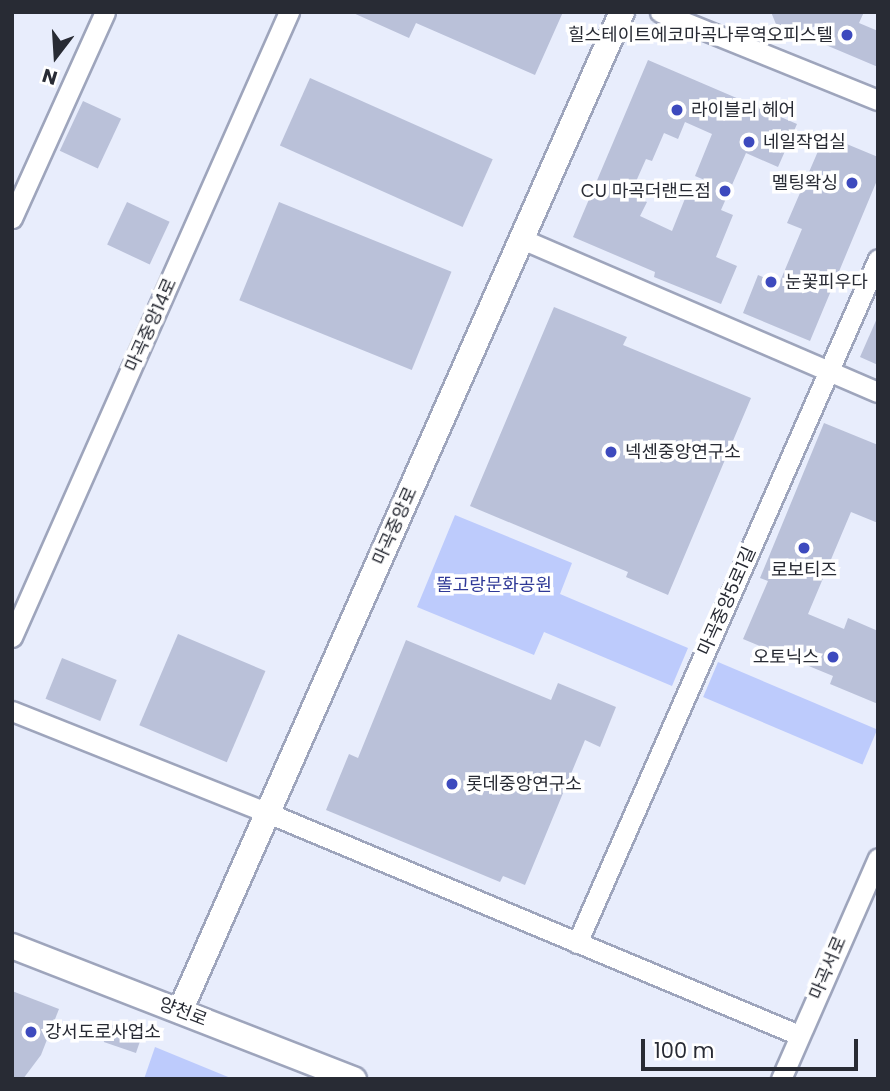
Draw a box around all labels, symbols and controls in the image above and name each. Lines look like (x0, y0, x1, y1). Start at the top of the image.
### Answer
north arrow (21, 21, 91, 91)
place label: 힐스테이트에코마곡나루역오피스텔 (568, 24, 833, 46)
marker: 힐스테이트에코마곡나루역오피스텔 (839, 27, 855, 43)
text: N (39, 62, 61, 92)
place label: 라이블리 헤어 (691, 99, 795, 121)
marker: 라이블리 헤어 (669, 102, 685, 118)
place label: 네일작업실 (763, 131, 846, 153)
marker: 네일작업실 (741, 134, 757, 150)
place label: 멜팅왁싱 (772, 172, 838, 194)
marker: 멜팅왁싱 (844, 175, 860, 191)
place label: CU 마곡더랜드점 (581, 180, 711, 202)
marker: CU 마곡더랜드점 (717, 183, 733, 199)
place label: 눈꽃피우다 (785, 271, 868, 293)
marker: 눈꽃피우다 (763, 274, 779, 290)
street label: 마곡중앙14로 (121, 275, 181, 375)
place label: 넥센중앙연구소 (625, 441, 741, 463)
marker: 넥센중앙연구소 (603, 444, 619, 460)
street label: 마곡중앙로 (368, 484, 422, 568)
marker: 로보티즈 (796, 540, 812, 556)
street label: 마곡중앙5로1길 (693, 543, 761, 659)
place label: 로보티즈 (771, 559, 837, 581)
park label: 똘고랑문화공원 (436, 574, 552, 596)
place label: 오토닉스 (753, 646, 819, 668)
marker: 오토닉스 (825, 649, 841, 665)
place label: 롯데중앙연구소 (466, 773, 582, 795)
marker: 롯데중앙연구소 (444, 776, 460, 792)
street label: 마곡서로 (805, 933, 851, 1003)
street label: 양천로 (156, 993, 210, 1031)
place label: 강서도로사업소 (45, 1021, 161, 1043)
marker: 강서도로사업소 (23, 1024, 39, 1040)
scale bar (645, 1024, 862, 1068)
text: 100 m (654, 1036, 714, 1065)

